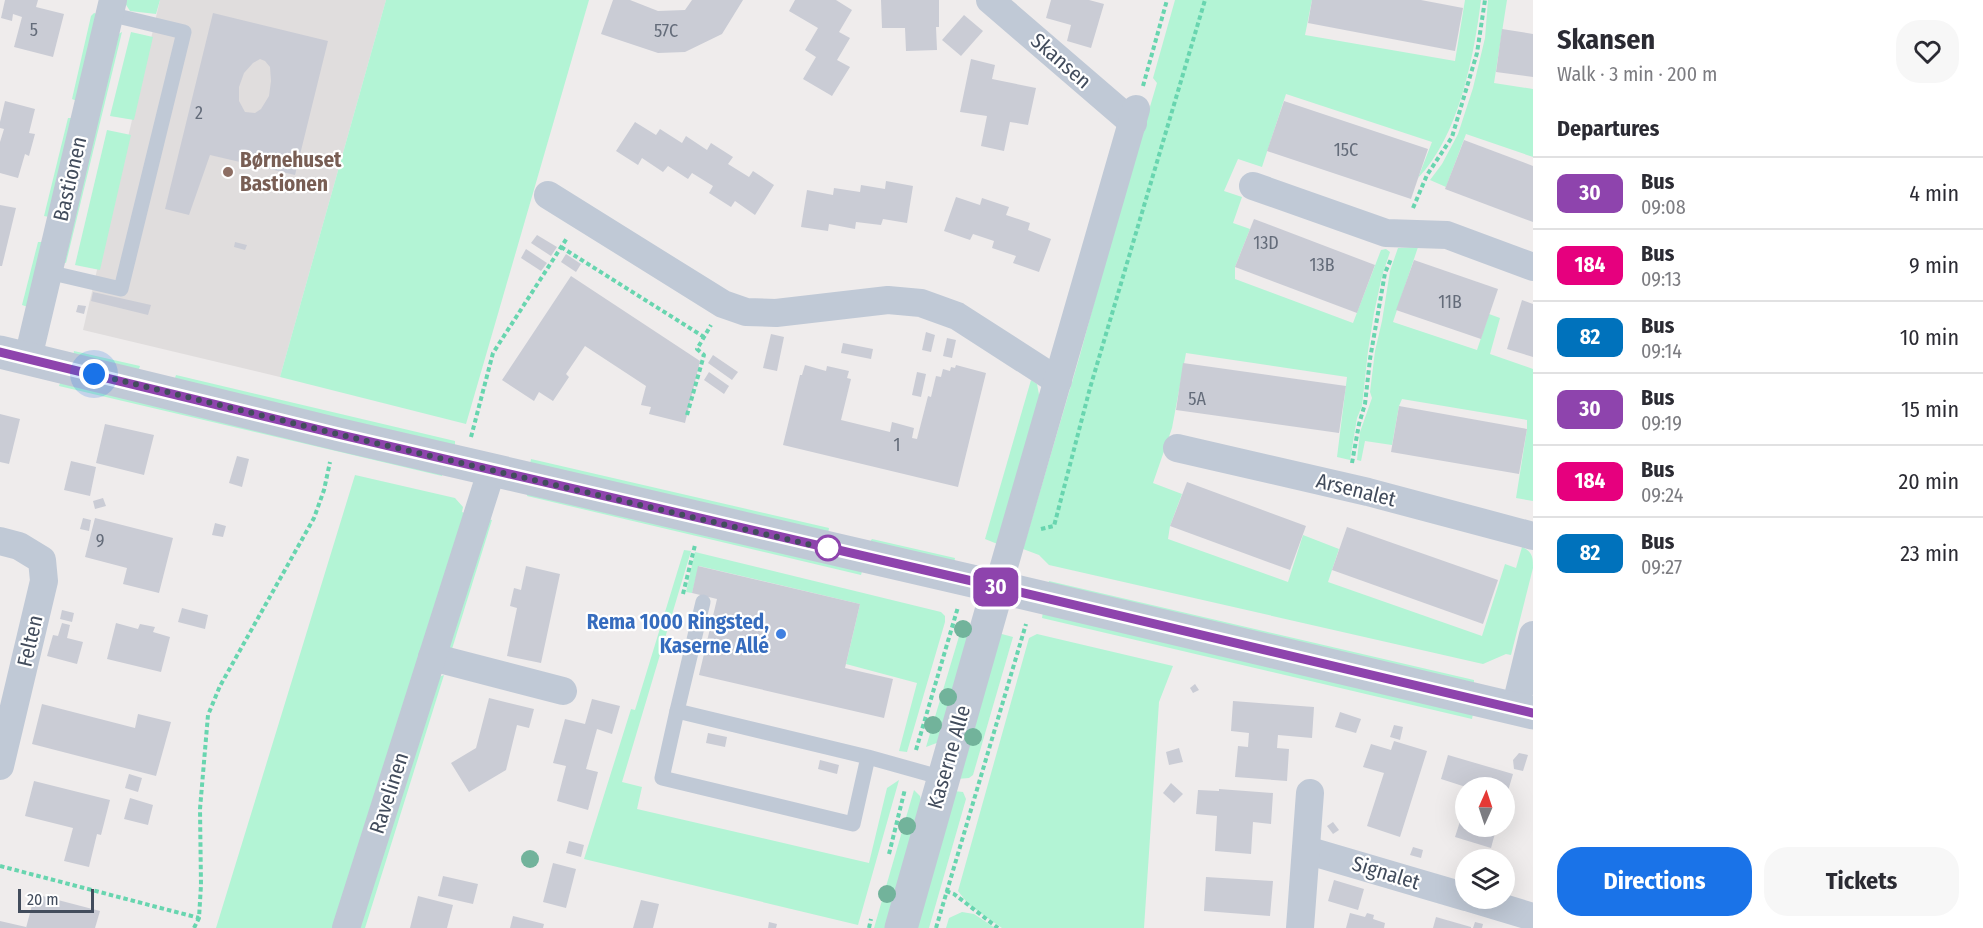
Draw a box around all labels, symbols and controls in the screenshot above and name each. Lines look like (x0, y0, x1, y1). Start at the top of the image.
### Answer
house number: 5 (30, 19, 38, 41)
house number: 57C (654, 20, 678, 42)
button: heart (1896, 20, 1959, 83)
text: Skansen (1557, 23, 1655, 56)
street label: Skansen (1025, 28, 1097, 94)
text: Walk · 3 min · 200 m (1557, 62, 1717, 86)
house number: 2 (195, 102, 203, 124)
text: Departures (1557, 115, 1659, 142)
street label: Bastionen (48, 134, 92, 224)
house number: 15C (1334, 139, 1358, 161)
place label: Børnehuset Bastionen (240, 147, 342, 197)
marker: Børnehuset Bastionen (221, 165, 235, 179)
text: Bus (1641, 168, 1674, 195)
text: 30 (1579, 180, 1601, 206)
text: 4 min (1909, 180, 1959, 207)
text: 09:08 (1641, 195, 1686, 219)
house number: 13D (1253, 232, 1279, 254)
text: Bus (1641, 240, 1674, 267)
text: 184 (1575, 252, 1605, 278)
text: 9 min (1909, 252, 1959, 279)
house number: 13B (1310, 254, 1335, 276)
text: 09:13 (1641, 267, 1681, 291)
house number: 11B (1438, 291, 1462, 313)
text: Bus (1641, 312, 1674, 339)
text: 82 (1580, 324, 1600, 350)
text: 10 min (1900, 324, 1959, 351)
text: 09:14 (1641, 339, 1682, 363)
your location (79, 359, 109, 389)
text: Bus (1641, 384, 1674, 411)
house number: 5A (1188, 388, 1206, 410)
text: 30 (1579, 396, 1601, 422)
text: 15 min (1901, 396, 1959, 423)
text: 09:19 (1641, 411, 1682, 435)
house number: 1 (893, 434, 901, 456)
text: Bus (1641, 456, 1674, 483)
street label: Arsenalet (1313, 468, 1399, 512)
text: 184 (1575, 468, 1605, 494)
text: 20 min (1899, 468, 1959, 495)
text: 09:24 (1641, 483, 1683, 507)
text: Bus (1641, 528, 1674, 555)
house number: 9 (96, 530, 104, 552)
unlabelled marker (815, 535, 841, 561)
text: 82 (1580, 540, 1600, 566)
text: 23 min (1900, 540, 1959, 567)
text: 09:27 (1641, 555, 1682, 579)
line badge: 30 (969, 568, 1023, 606)
text: 30 (985, 574, 1007, 600)
place label: Rema 1000 Ringsted, Kaserne Allé (587, 609, 769, 659)
street label: Felten (11, 613, 49, 669)
marker: Rema 1000 Ringsted, Kaserne Allé (774, 627, 788, 641)
street label: Kaserne Alle (922, 702, 976, 812)
street label: Ravelinen (364, 749, 414, 837)
north arrow (1455, 777, 1515, 837)
map controls (1455, 777, 1515, 909)
button: Directions (1557, 847, 1752, 916)
button: Tickets (1764, 847, 1959, 916)
button: layers (1455, 849, 1515, 909)
street label: Signalet (1349, 850, 1423, 896)
scale bar (18, 886, 94, 914)
text: 20 m (27, 890, 58, 909)

